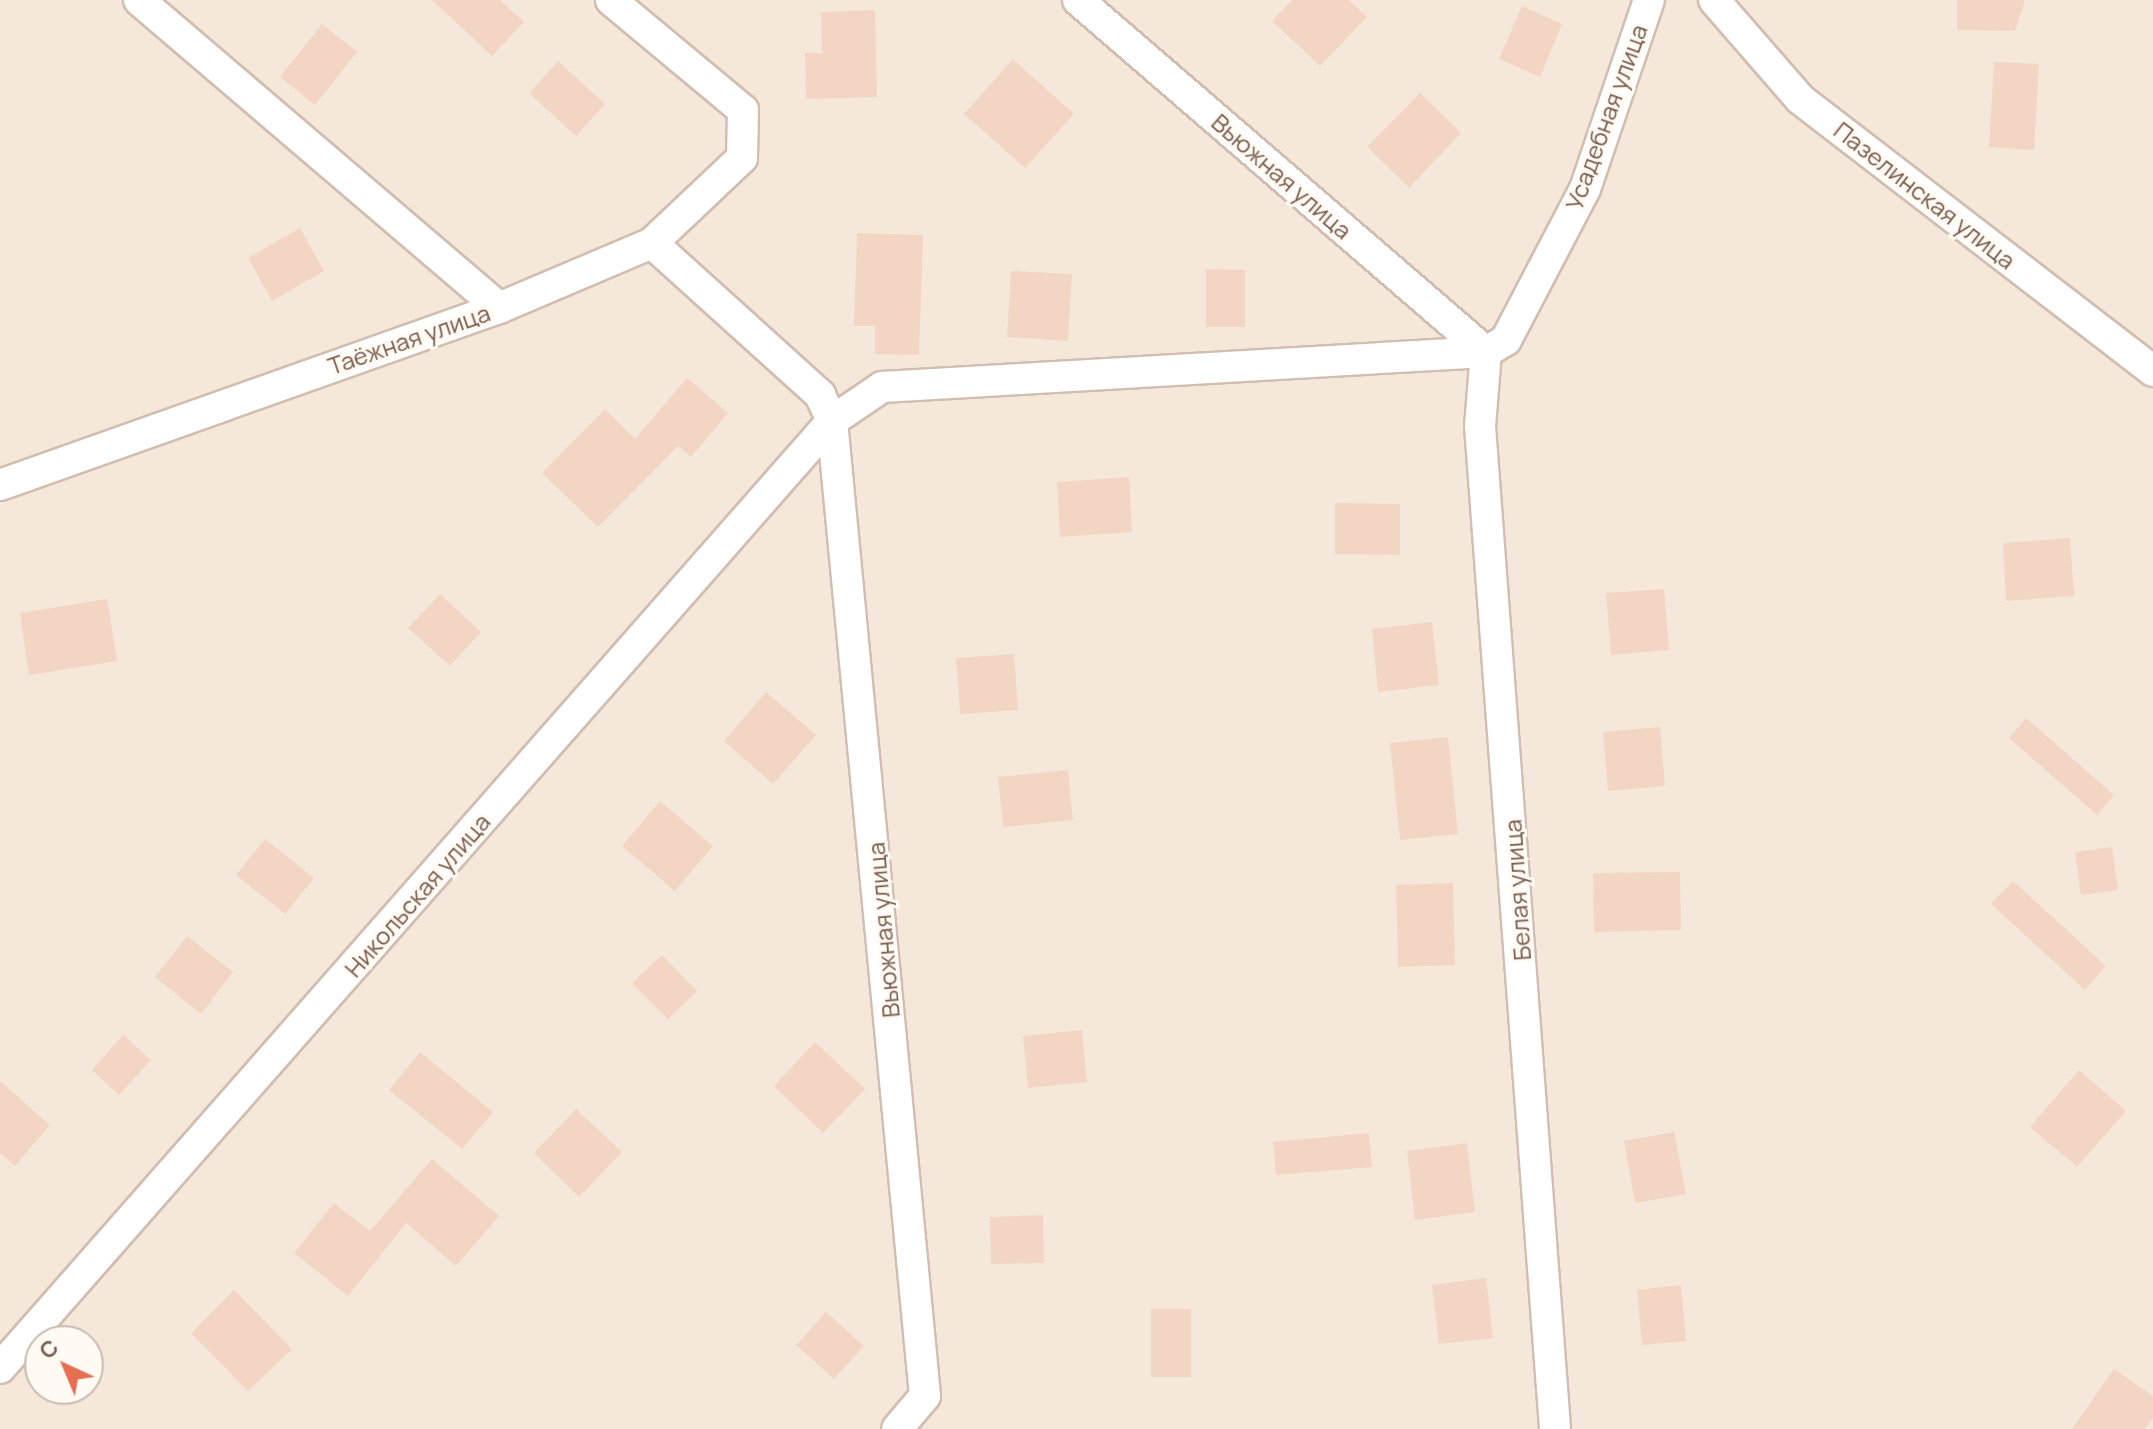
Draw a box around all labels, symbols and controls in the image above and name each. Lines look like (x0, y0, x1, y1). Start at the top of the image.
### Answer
street label: Усадебная улица (1559, 20, 1653, 214)
street label: Вьюжная улица (1206, 107, 1358, 245)
street label: Пазелинская улица (1829, 115, 2021, 275)
street label: Таёжная улица (324, 298, 494, 380)
street label: Никольская улица (338, 807, 496, 983)
street label: Белая улица (1498, 818, 1536, 962)
street label: Вьюжная улица (861, 841, 905, 1019)
north arrow (24, 1325, 104, 1405)
text: С (32, 1333, 65, 1366)

